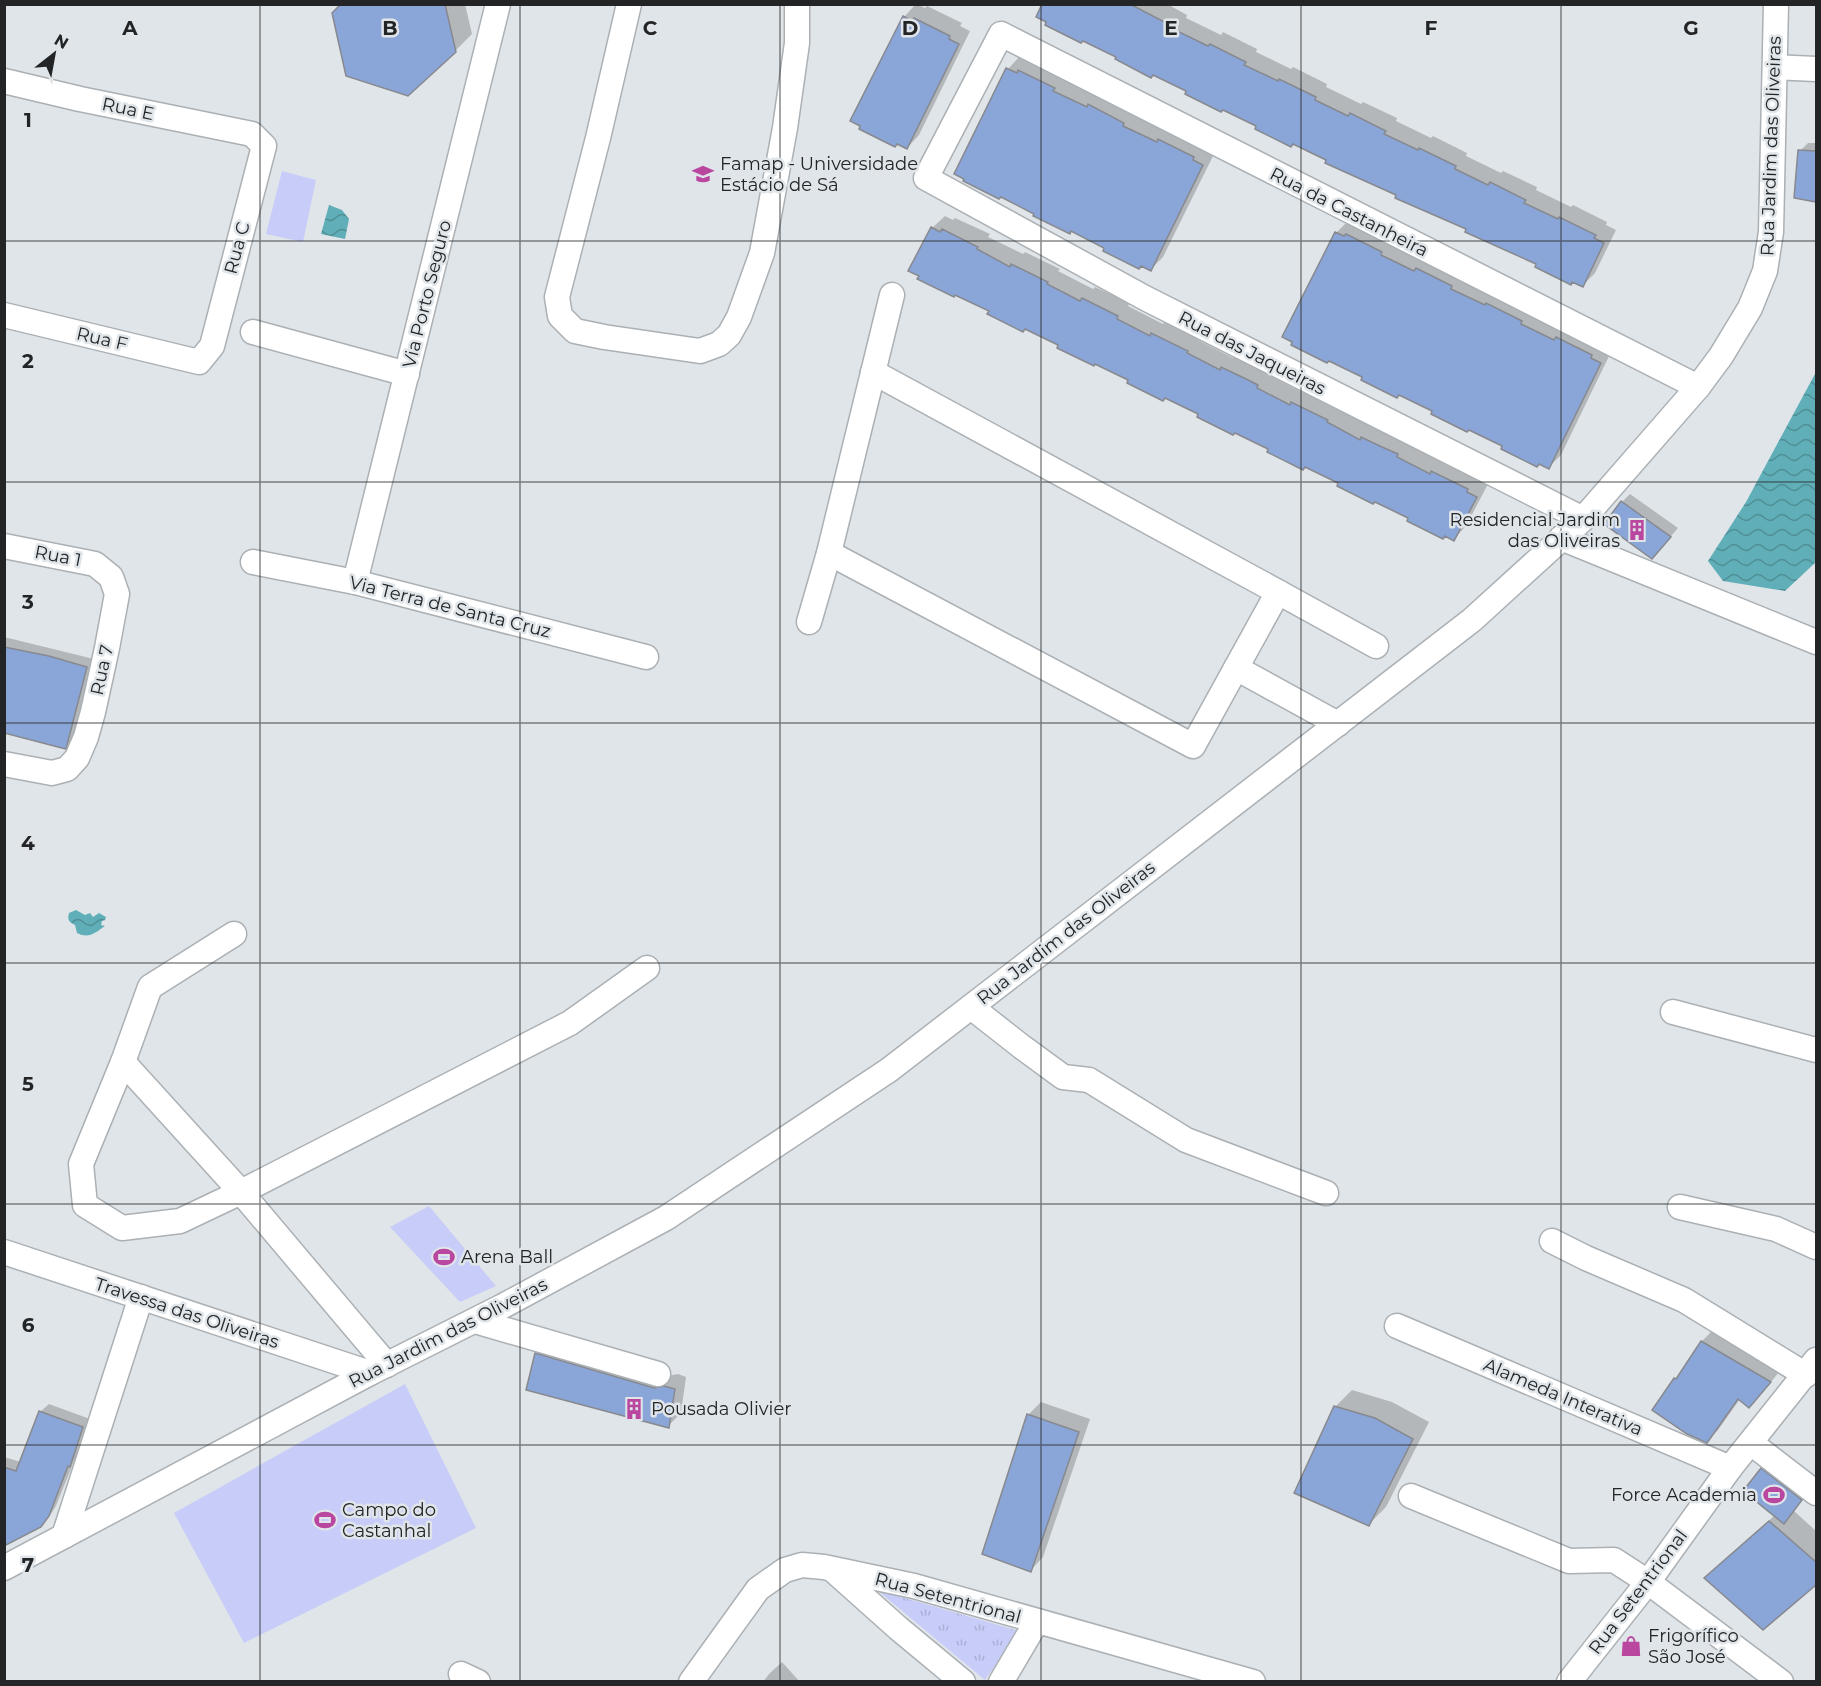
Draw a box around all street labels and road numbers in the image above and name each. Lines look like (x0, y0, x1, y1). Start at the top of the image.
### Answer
street label: Rua Jardim das Oliveiras (1756, 35, 1786, 256)
street label: Rua E (100, 93, 156, 125)
street label: Rua da Castanheira (1266, 163, 1432, 261)
street label: Via Porto Seguro (398, 218, 456, 370)
street label: Rua C (219, 219, 255, 277)
street label: Rua das Jaqueiras (1175, 306, 1329, 400)
street label: Rua F (74, 322, 130, 356)
street label: Rua 1 (33, 541, 83, 571)
street label: Via Terra de Santa Cruz (347, 571, 553, 643)
street label: Rua 7 (86, 643, 118, 697)
street label: Rua Jardim das Oliveiras (972, 856, 1160, 1009)
street label: Travessa das Oliveiras (92, 1273, 282, 1353)
street label: Rua Jardim das Oliveiras (345, 1273, 551, 1393)
street label: Alameda Interativa (1480, 1354, 1646, 1440)
street label: Rua Setentrional (1584, 1525, 1692, 1659)
street label: Rua Setentrional (872, 1568, 1024, 1628)

